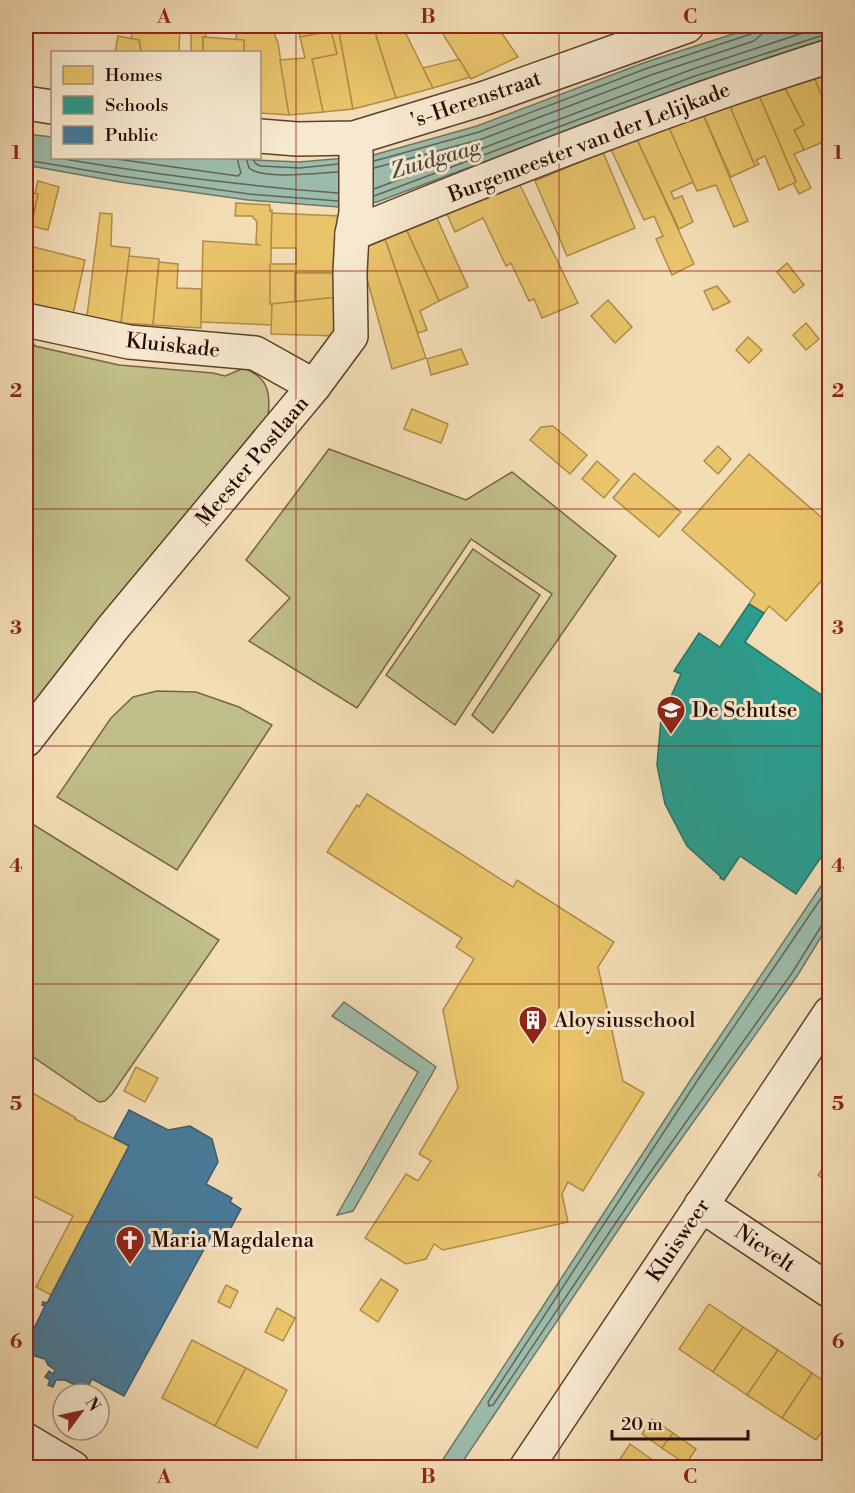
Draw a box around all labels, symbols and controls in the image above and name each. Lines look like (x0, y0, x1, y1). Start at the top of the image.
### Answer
text: A (156, 5, 172, 30)
text: B (420, 5, 436, 30)
text: C (683, 5, 697, 30)
legend (51, 51, 261, 159)
text: Homes (105, 64, 162, 87)
street label: 's-Herenstraat (408, 65, 545, 134)
street label: Burgemeester van der Lelijkade (444, 77, 734, 209)
text: Schools (105, 94, 169, 117)
text: Public (105, 124, 158, 147)
water label: Zuidgaag (387, 133, 485, 185)
text: 1 (11, 141, 21, 166)
text: 1 (833, 141, 843, 166)
street label: Kluiskade (125, 328, 221, 364)
text: 2 (10, 379, 22, 404)
text: 2 (832, 379, 844, 404)
street label: Meester Postlaan (191, 391, 315, 532)
text: 3 (10, 616, 22, 641)
text: 3 (832, 616, 844, 641)
school or university icon: De Schutse (655, 694, 687, 736)
place label: De Schutse (692, 698, 797, 724)
text: 4 (9, 854, 23, 879)
text: 4 (831, 854, 845, 879)
building icon: Aloysiusschool (517, 1004, 549, 1046)
place label: Aloysiusschool (553, 1008, 695, 1034)
text: 5 (10, 1092, 22, 1117)
text: 5 (832, 1092, 844, 1117)
street label: Kluisweer (642, 1194, 716, 1287)
street label: Nievelt (729, 1219, 800, 1279)
church icon: Maria Magdalena (114, 1224, 146, 1266)
place label: Maria Magdalena (151, 1228, 315, 1254)
text: 6 (10, 1330, 23, 1355)
text: 6 (832, 1330, 845, 1355)
north arrow (51, 1382, 111, 1442)
text: N (81, 1394, 105, 1415)
scale bar (612, 1403, 748, 1441)
text: 20 m (621, 1413, 663, 1436)
text: A (156, 1465, 172, 1490)
text: B (420, 1465, 436, 1490)
text: C (683, 1465, 697, 1490)

